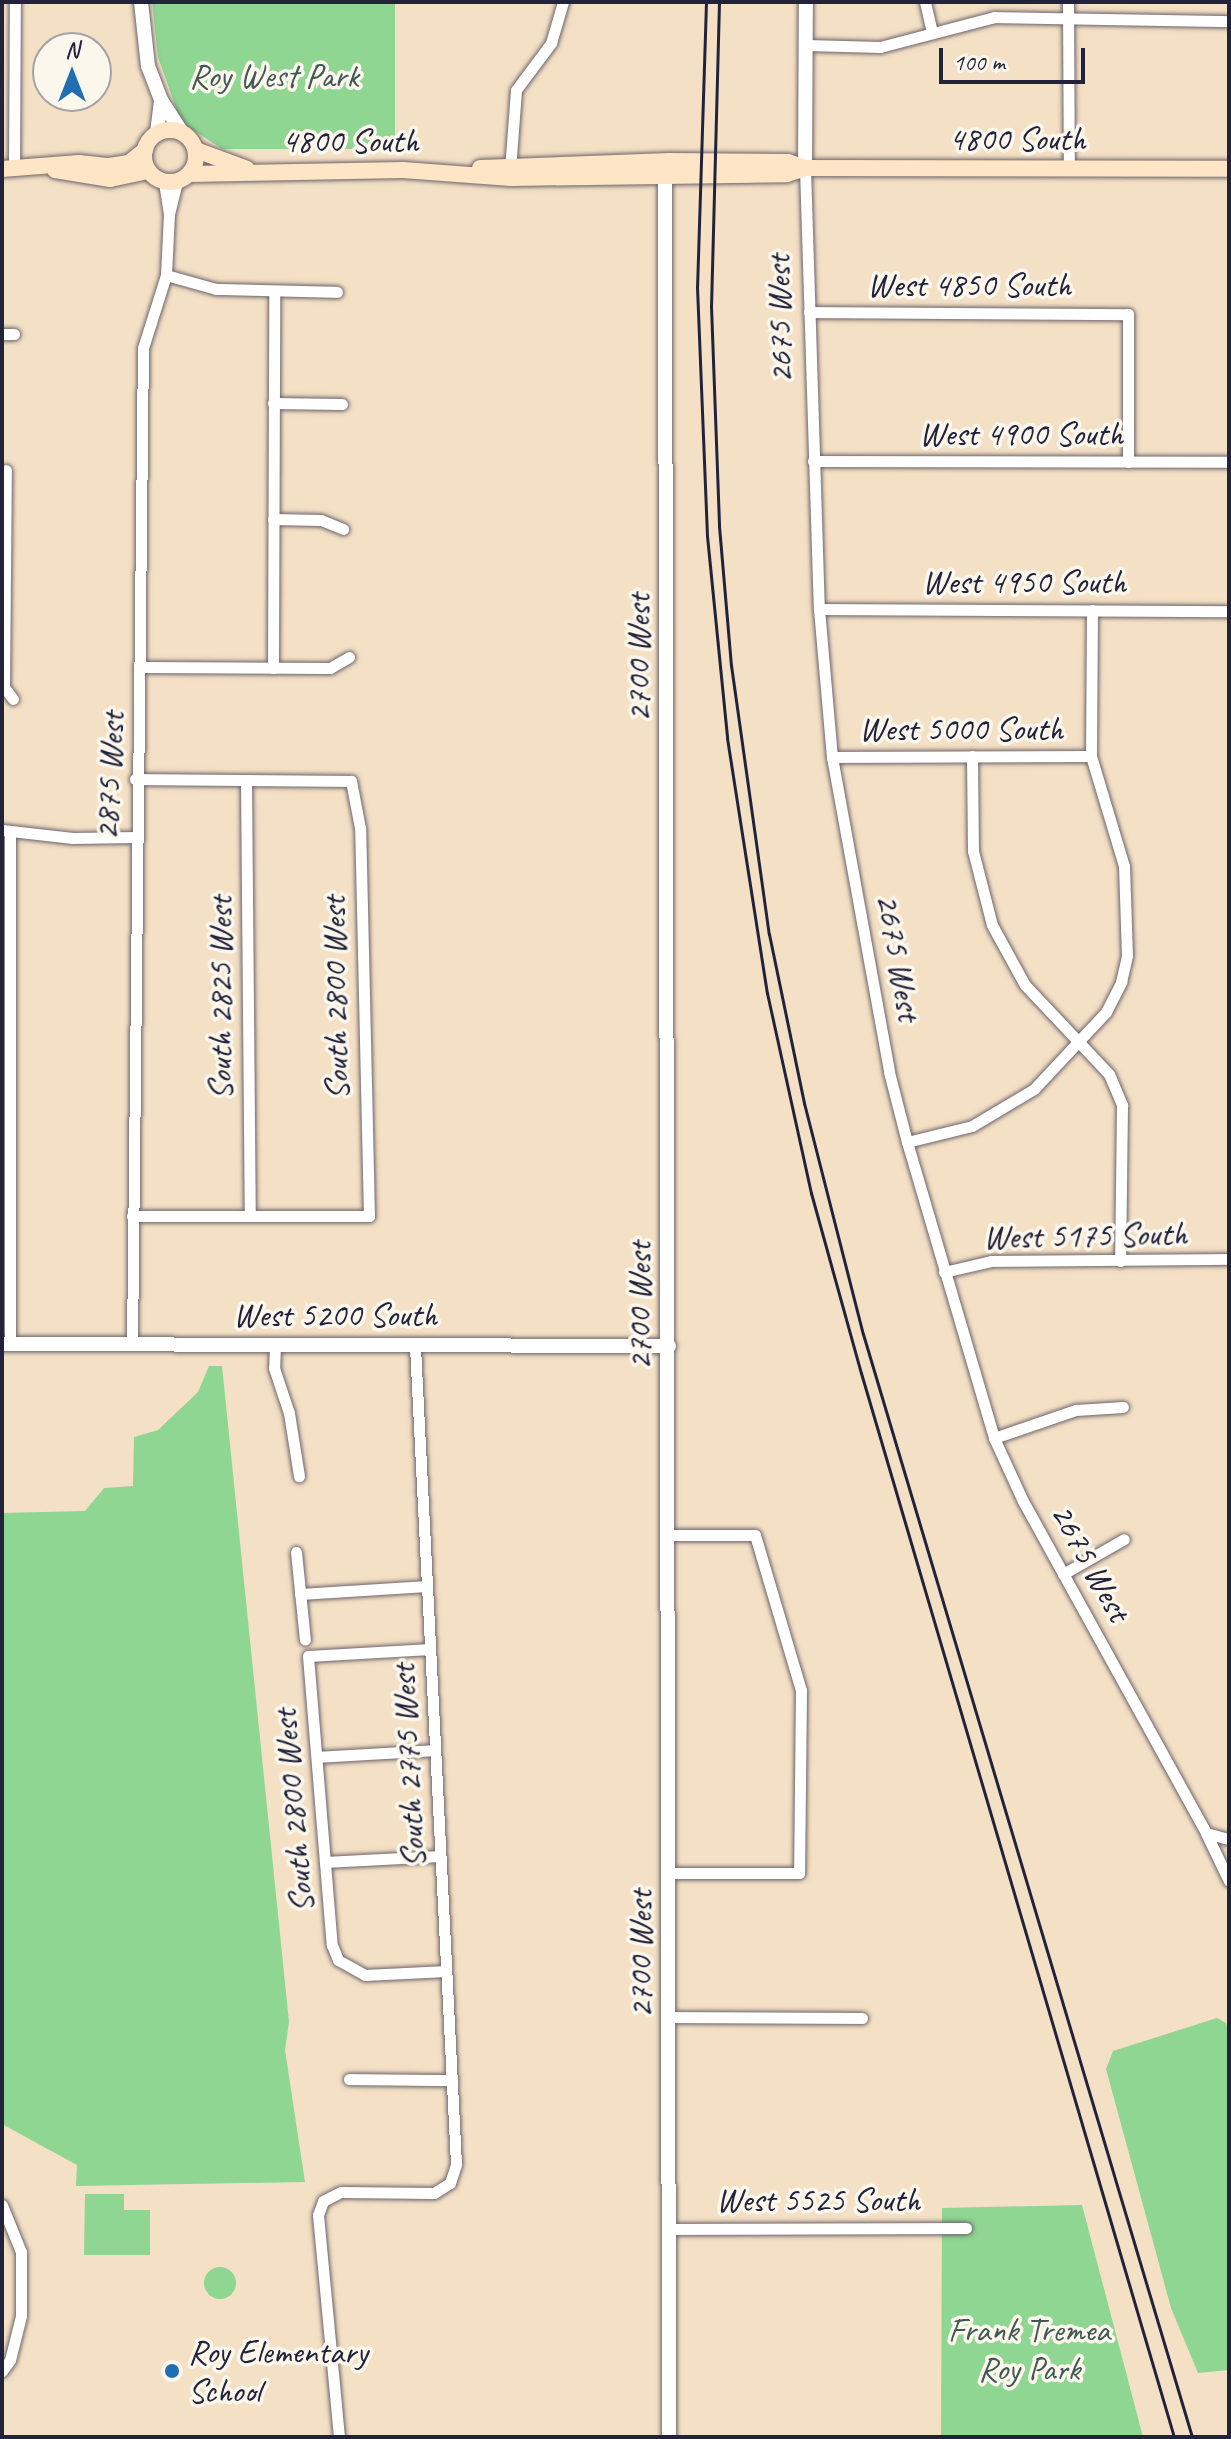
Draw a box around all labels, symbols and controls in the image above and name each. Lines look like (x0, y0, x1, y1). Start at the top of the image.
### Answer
north arrow (32, 32, 112, 112)
scale bar (943, 32, 1089, 82)
text: N (65, 36, 79, 64)
text: 100 m (953, 47, 1005, 77)
park label: Roy West Park (189, 56, 359, 96)
street label: 4800 South (949, 119, 1085, 159)
street label: 4800 South (282, 121, 418, 161)
street label: 2675 West (757, 255, 801, 383)
street label: West 4850 South (867, 265, 1071, 305)
street label: West 4900 South (919, 414, 1123, 454)
street label: West 4950 South (922, 562, 1126, 602)
street label: 2700 West (618, 594, 658, 722)
street label: West 5000 South (859, 709, 1063, 749)
street label: 2875 West (85, 711, 133, 841)
street label: 2675 West (868, 890, 930, 1024)
street label: South 2825 West (200, 896, 240, 1100)
street label: South 2800 West (313, 896, 357, 1100)
street label: West 5175 South (983, 1213, 1187, 1257)
street label: 2700 West (619, 1242, 659, 1370)
street label: West 5200 South (233, 1295, 437, 1335)
street label: 2675 West (1042, 1496, 1140, 1628)
street label: South 2775 West (382, 1663, 434, 1869)
street label: South 2800 West (264, 1708, 322, 1914)
street label: 2700 West (620, 1890, 660, 2018)
street label: West 5525 South (716, 2180, 920, 2220)
park label: Frank Tremea Roy Park (949, 2309, 1109, 2388)
place label: Roy Elementary School (188, 2331, 368, 2410)
marker: Roy Elementary School (163, 2362, 181, 2380)

